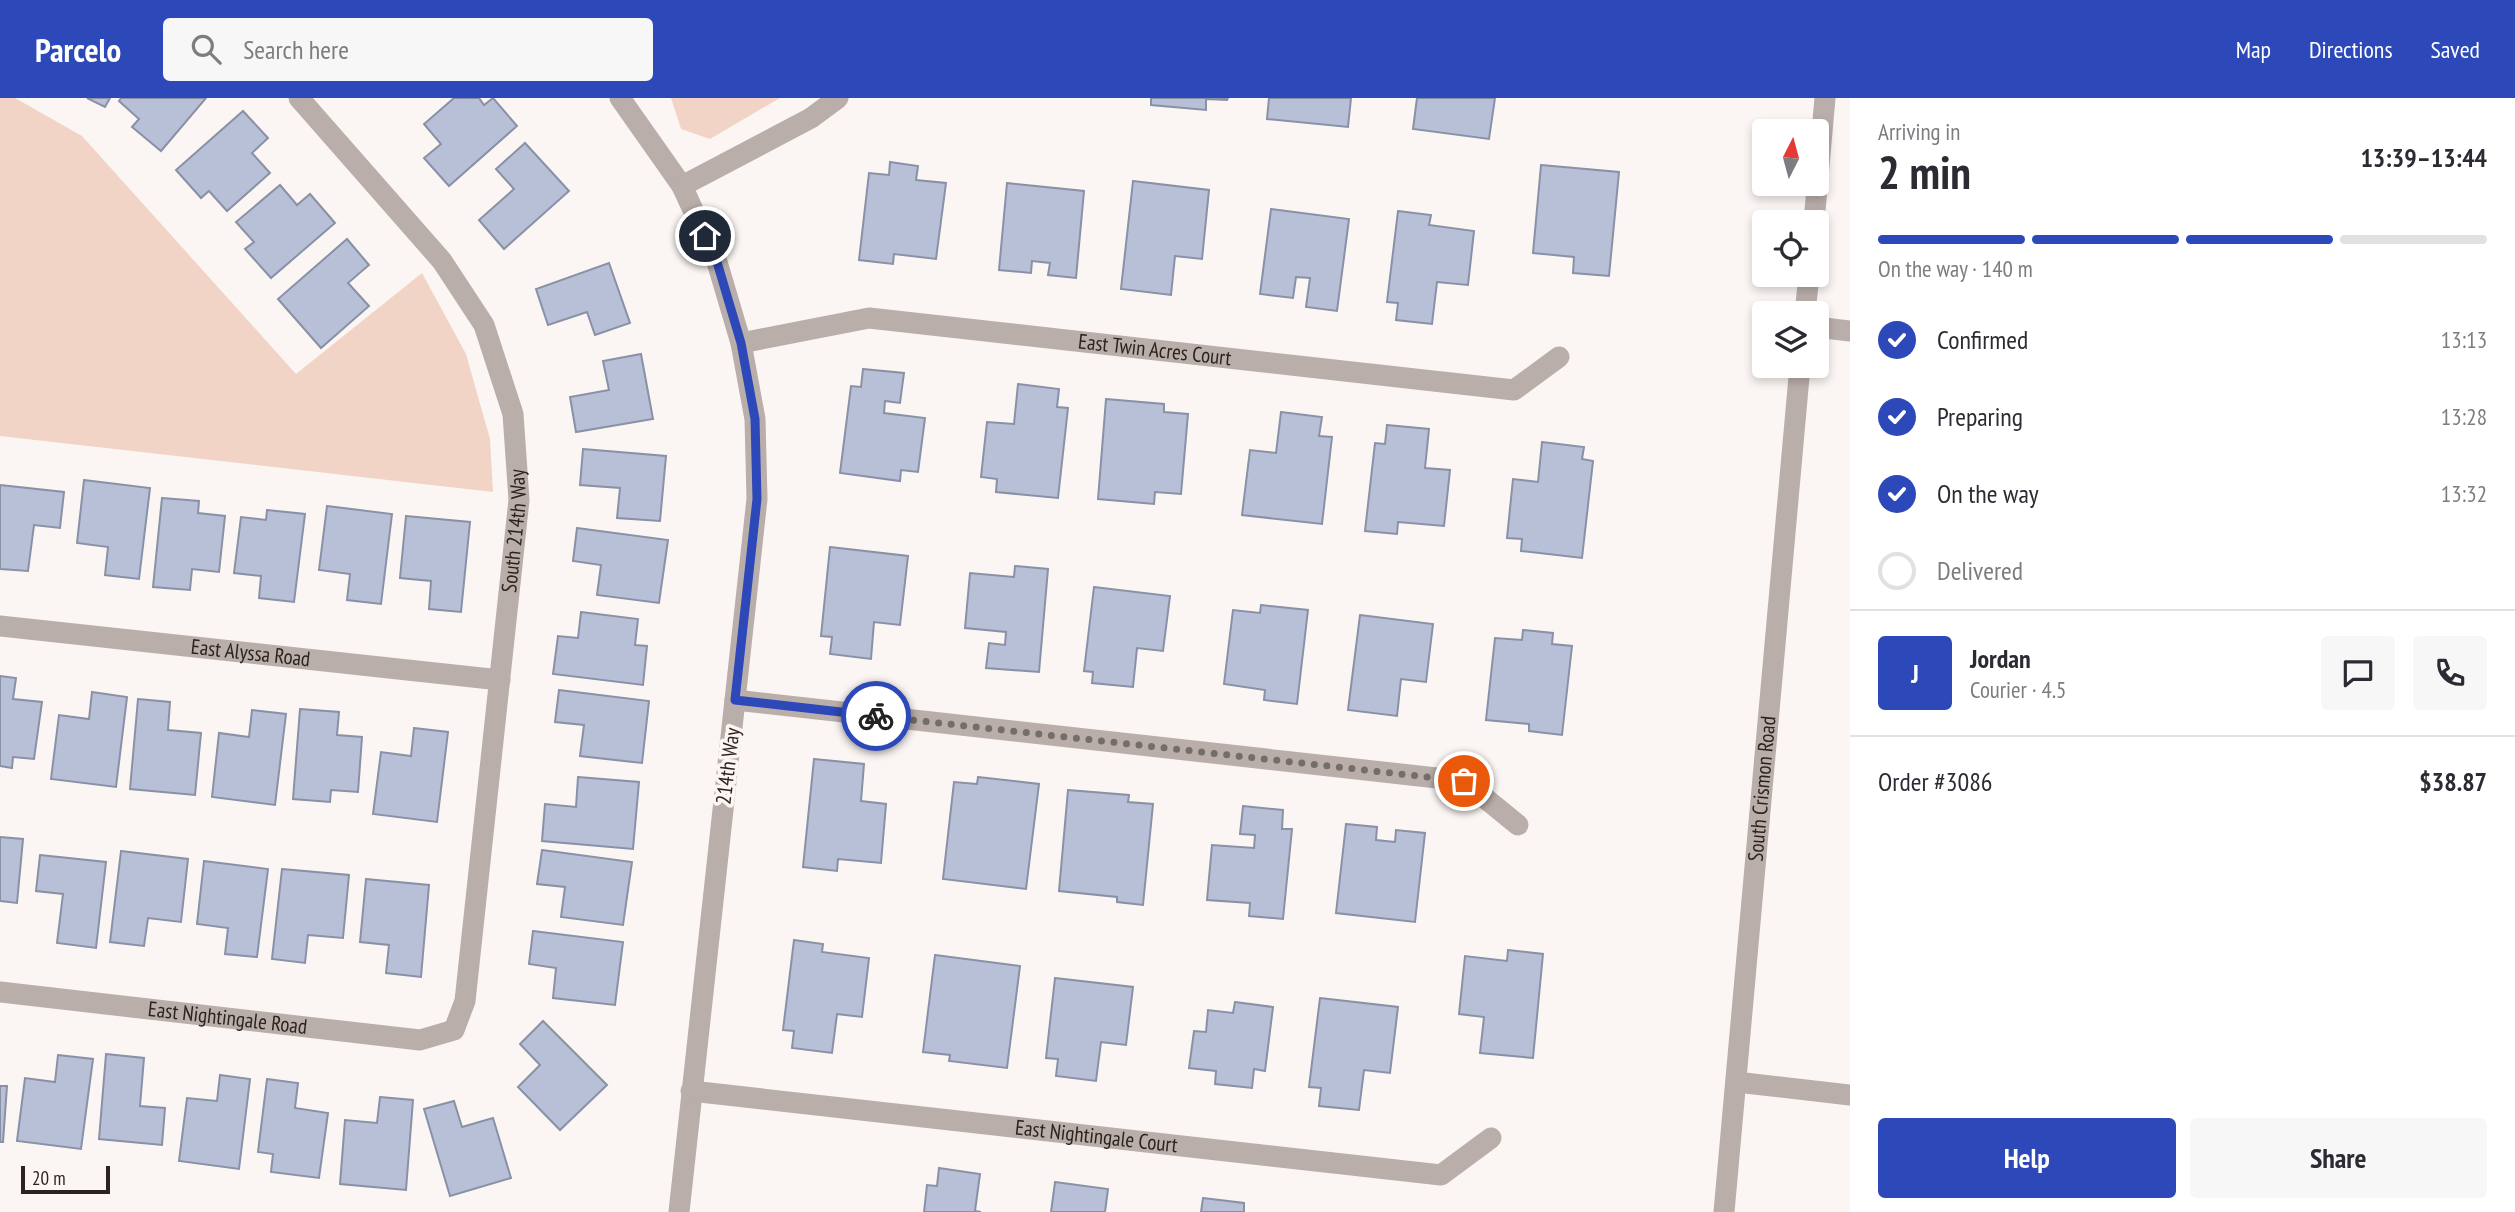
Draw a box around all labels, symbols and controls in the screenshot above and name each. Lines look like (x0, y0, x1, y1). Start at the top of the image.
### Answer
search box (163, 18, 653, 81)
text: Parcelo (35, 28, 121, 71)
icon: search (187, 30, 225, 68)
text: Search here (243, 33, 349, 66)
text: Map (2236, 34, 2271, 65)
text: Directions (2309, 34, 2393, 65)
text: Saved (2431, 34, 2480, 65)
text: Arriving in (1878, 117, 1960, 146)
north arrow (1752, 119, 1829, 196)
map controls (1752, 119, 1829, 378)
text: 13:39–13:44 (2360, 141, 2487, 174)
text: 2 min (1878, 142, 1971, 202)
pin (675, 206, 735, 266)
button: locate (1752, 210, 1829, 287)
icon: home (686, 217, 724, 255)
text: On the way · 140 m (1878, 254, 2033, 283)
button: layers (1752, 301, 1829, 378)
icon: check (1878, 321, 1916, 359)
text: Confirmed (1937, 323, 2028, 356)
text: 13:13 (2441, 325, 2487, 354)
street label: East Twin Acres Court (1077, 327, 1233, 371)
icon: check (1878, 398, 1916, 436)
text: Preparing (1937, 400, 2023, 433)
text: 13:28 (2441, 402, 2487, 431)
street label: South 214th Way (495, 468, 532, 594)
icon: check (1878, 475, 1916, 513)
text: On the way (1937, 477, 2039, 510)
text: 13:32 (2441, 479, 2487, 508)
text: Delivered (1937, 554, 2023, 587)
street label: East Alyssa Road (190, 633, 312, 672)
button: chat (2321, 636, 2395, 710)
button: phone (2413, 636, 2487, 710)
text: Jordan (1970, 642, 2031, 675)
text: J (1911, 657, 1919, 690)
text: Courier · 4.5 (1970, 675, 2066, 704)
courier (841, 681, 911, 751)
icon: bike (857, 697, 895, 735)
street label: South Crismon Road (1742, 715, 1781, 862)
street label: 214th Way (709, 726, 746, 806)
pin (1434, 751, 1494, 811)
icon: bag (1445, 762, 1483, 800)
text: Order #3086 (1878, 765, 1993, 798)
text: $38.87 (2419, 765, 2487, 798)
street label: East Nightingale Road (147, 995, 309, 1040)
street label: East Nightingale Court (1014, 1113, 1179, 1158)
button: Help (1878, 1118, 2176, 1198)
button: Share (2190, 1118, 2487, 1198)
scale bar (21, 1163, 110, 1195)
text: 20 m (32, 1166, 66, 1190)

